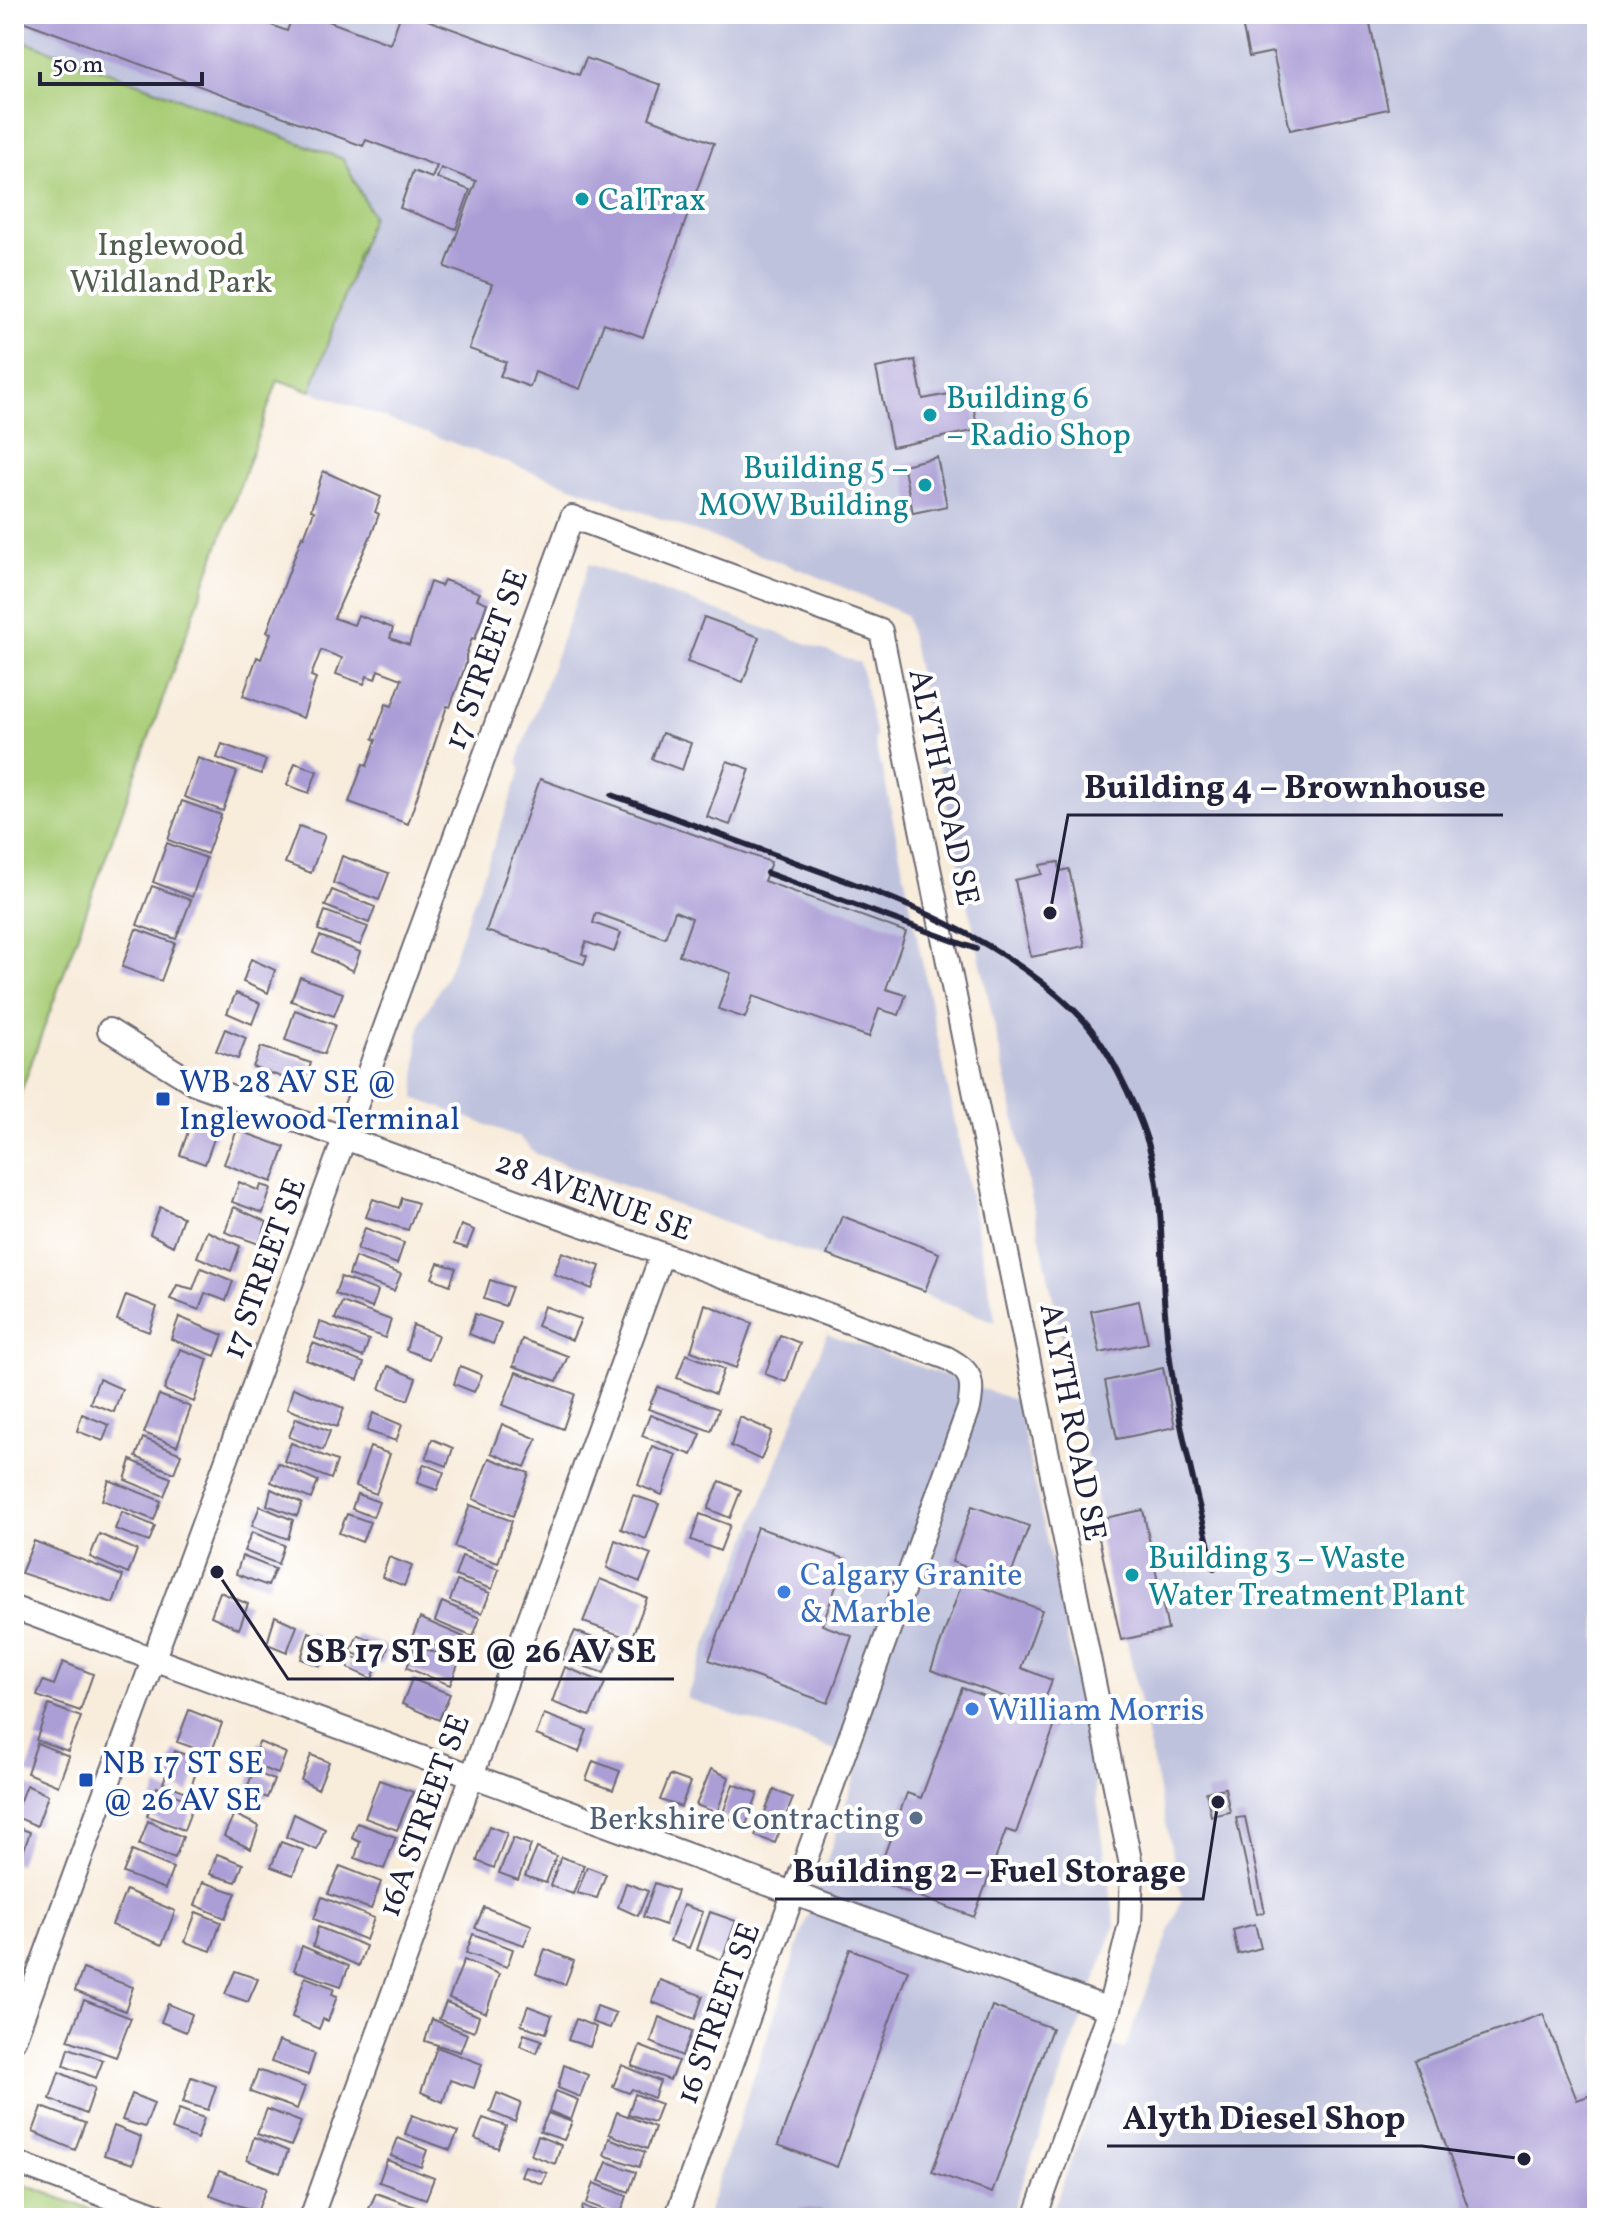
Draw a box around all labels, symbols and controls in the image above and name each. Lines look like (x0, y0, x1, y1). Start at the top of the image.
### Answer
scale bar (40, 36, 202, 86)
text: 50 m (52, 49, 104, 83)
place label: CalTrax (598, 180, 706, 224)
marker: CalTrax (573, 190, 591, 208)
park label: Inglewood Wildland Park (70, 225, 272, 306)
place label: Building 6 – Radio Shop (946, 378, 1131, 459)
marker: Building 6 – Radio Shop (921, 406, 939, 424)
place label: Building 5 – MOW Building (698, 448, 909, 529)
marker: Building 5 – MOW Building (916, 476, 934, 494)
street label: 17 STREET SE (435, 564, 541, 757)
street label: ALYTH ROAD SE (895, 665, 989, 910)
callout: Building 4 – Brownhouse (1068, 757, 1503, 815)
text: Building 4 – Brownhouse (1084, 766, 1486, 813)
place label: WB 28 AV SE @ Inglewood Terminal (179, 1062, 460, 1143)
marker: WB 28 AV SE @ Inglewood Terminal (154, 1090, 172, 1108)
street label: 28 AVENUE SE (488, 1142, 698, 1254)
street label: 17 STREET SE (213, 1173, 319, 1366)
street label: ALYTH ROAD SE (1026, 1300, 1116, 1545)
place label: Building 3 – Waste Water Treatment Plant (1148, 1538, 1466, 1619)
place label: Calgary Granite & Marble (800, 1555, 1022, 1636)
marker: Building 3 – Waste Water Treatment Plant (1123, 1566, 1141, 1584)
marker: Calgary Granite & Marble (775, 1583, 793, 1601)
callout: SB 17 ST SE @ 26 AV SE (288, 1621, 674, 1679)
text: SB 17 ST SE @ 26 AV SE (305, 1630, 657, 1677)
place label: William Morris (988, 1690, 1205, 1734)
marker: William Morris (963, 1700, 981, 1718)
street label: 16A STREET SE (369, 1709, 483, 1923)
place label: NB 17 ST SE @ 26 AV SE (102, 1743, 264, 1824)
marker: NB 17 ST SE @ 26 AV SE (77, 1771, 95, 1789)
place label: Berkshire Contracting (588, 1799, 900, 1843)
marker: Berkshire Contracting (907, 1809, 925, 1827)
callout: Building 2 – Fuel Storage (775, 1841, 1203, 1899)
text: Building 2 – Fuel Storage (792, 1850, 1186, 1897)
street label: 16 STREET SE (667, 1917, 773, 2111)
callout: Alyth Diesel Shop (1107, 2088, 1422, 2146)
text: Alyth Diesel Shop (1123, 2097, 1406, 2144)

